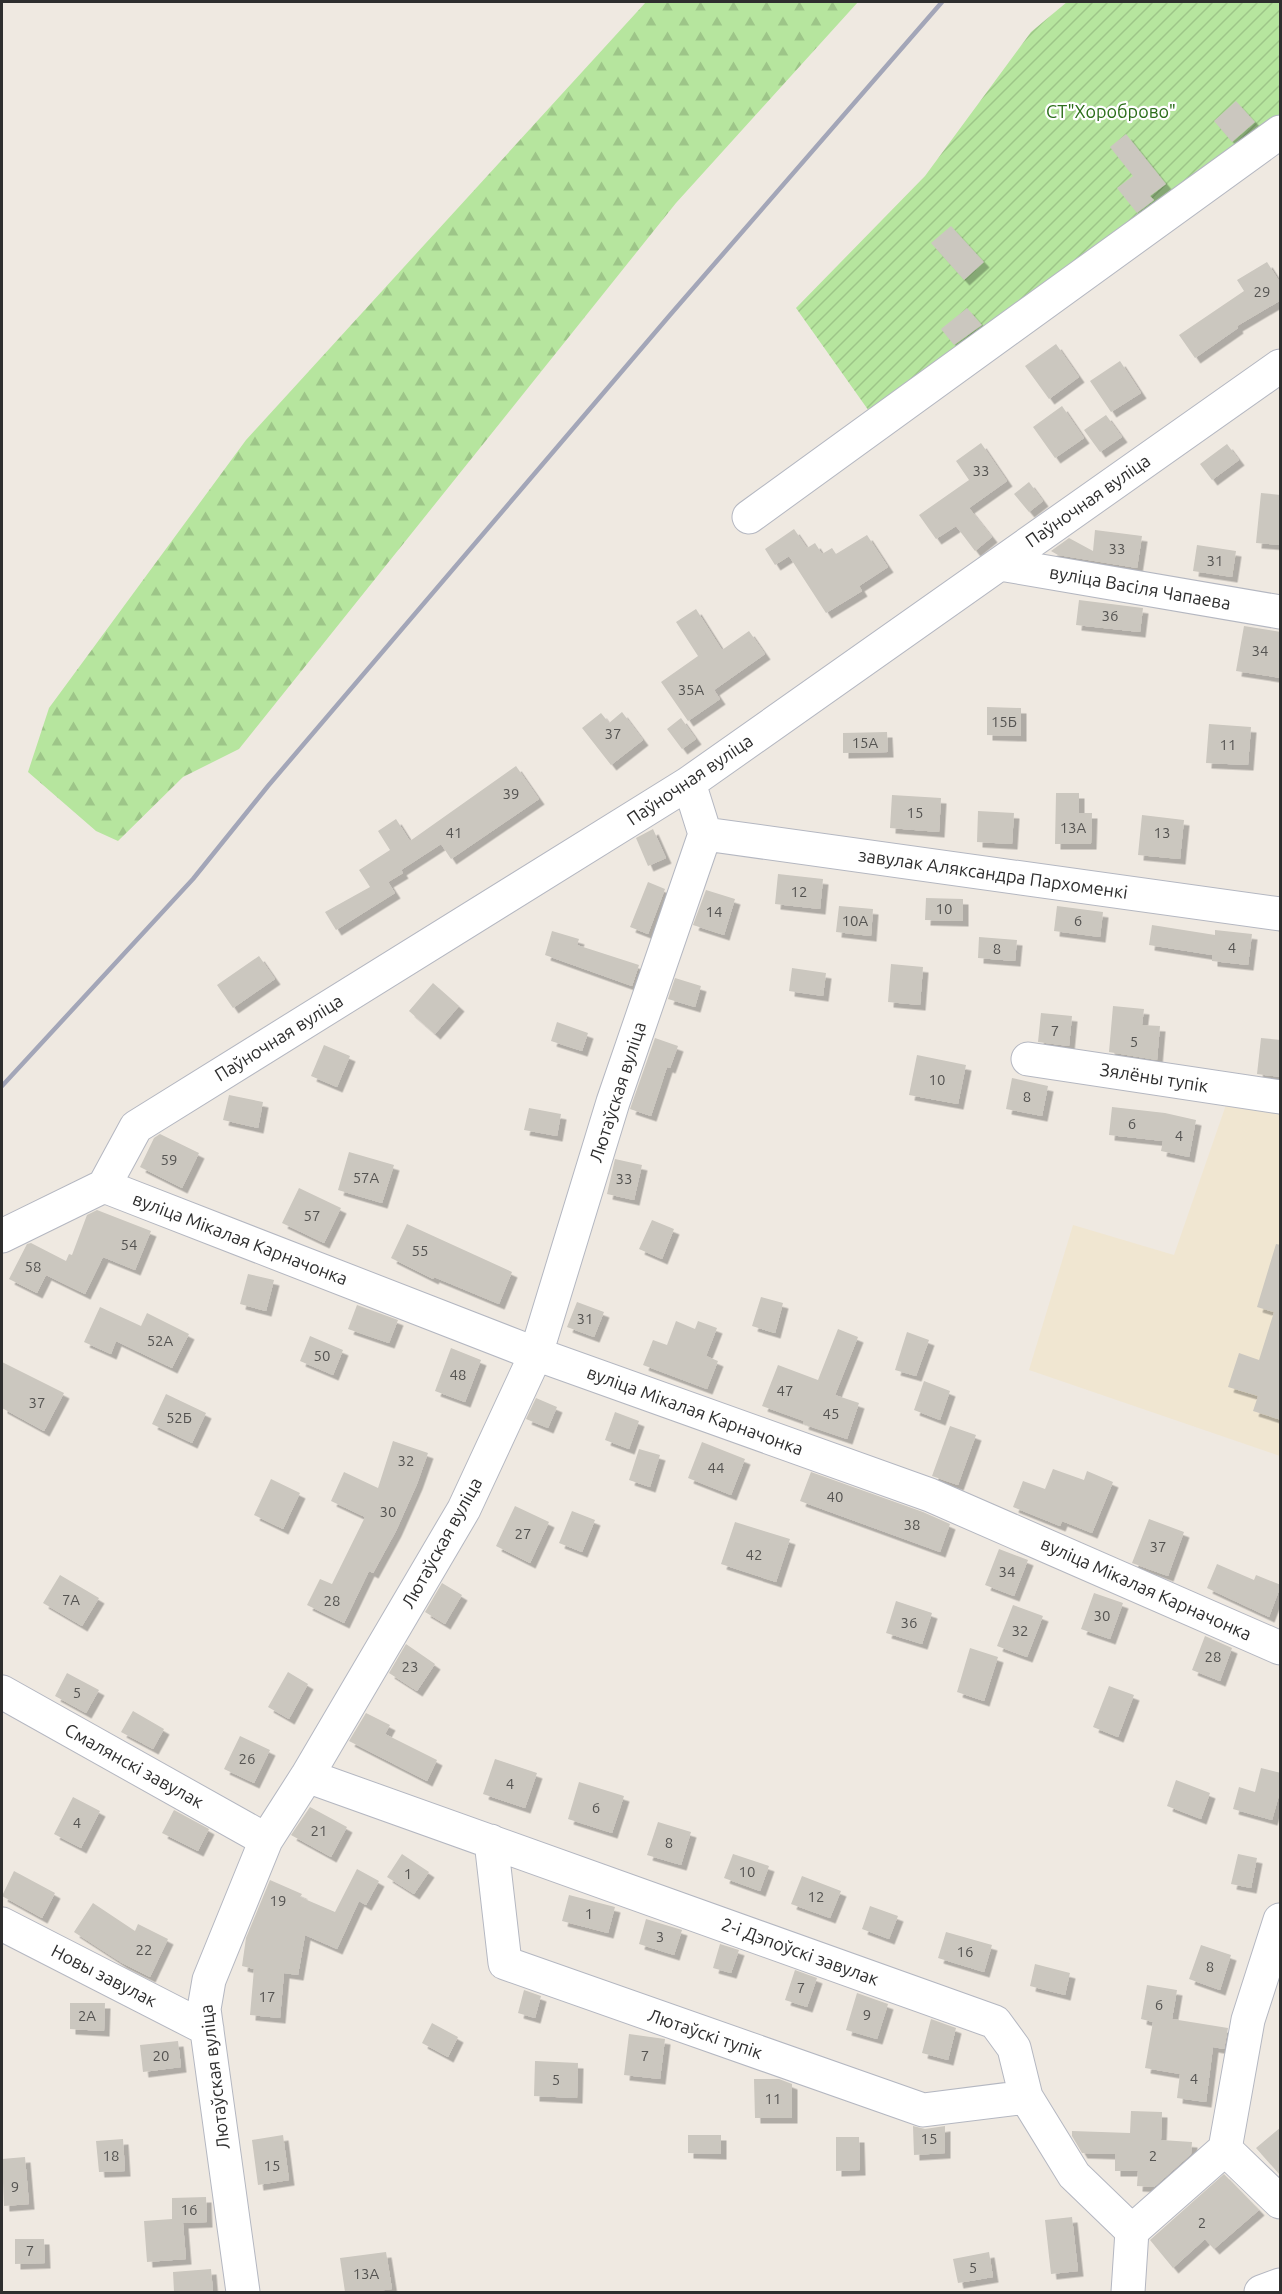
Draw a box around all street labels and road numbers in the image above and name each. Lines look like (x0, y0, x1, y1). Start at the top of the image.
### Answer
street label: Паўночная вуліца (1021, 450, 1153, 551)
street label: вуліца Васіля Чапаева (1048, 561, 1232, 613)
street label: Паўночная вуліца (623, 730, 756, 829)
street label: завулак Аляксандра Пархоменкі (857, 844, 1129, 902)
street label: Паўночная вуліца (211, 990, 346, 1085)
street label: Лютаўская вуліца (585, 1019, 649, 1164)
street label: Зялёны тупік (1099, 1059, 1210, 1095)
street label: вуліца Мікалая Карначонка (130, 1188, 351, 1288)
street label: вуліца Мікалая Карначонка (585, 1362, 806, 1459)
street label: Лютаўская вуліца (397, 1474, 485, 1611)
street label: вуліца Мікалая Карначонка (1038, 1532, 1255, 1644)
street label: Смалянскі завулак (62, 1719, 207, 1812)
street label: 2-і Дэпоўскі завулак (719, 1913, 882, 1989)
street label: Новы завулак (48, 1940, 161, 2010)
street label: Лютаўская вуліца (195, 2003, 233, 2151)
street label: Лютаўскі тупік (645, 2004, 765, 2062)

